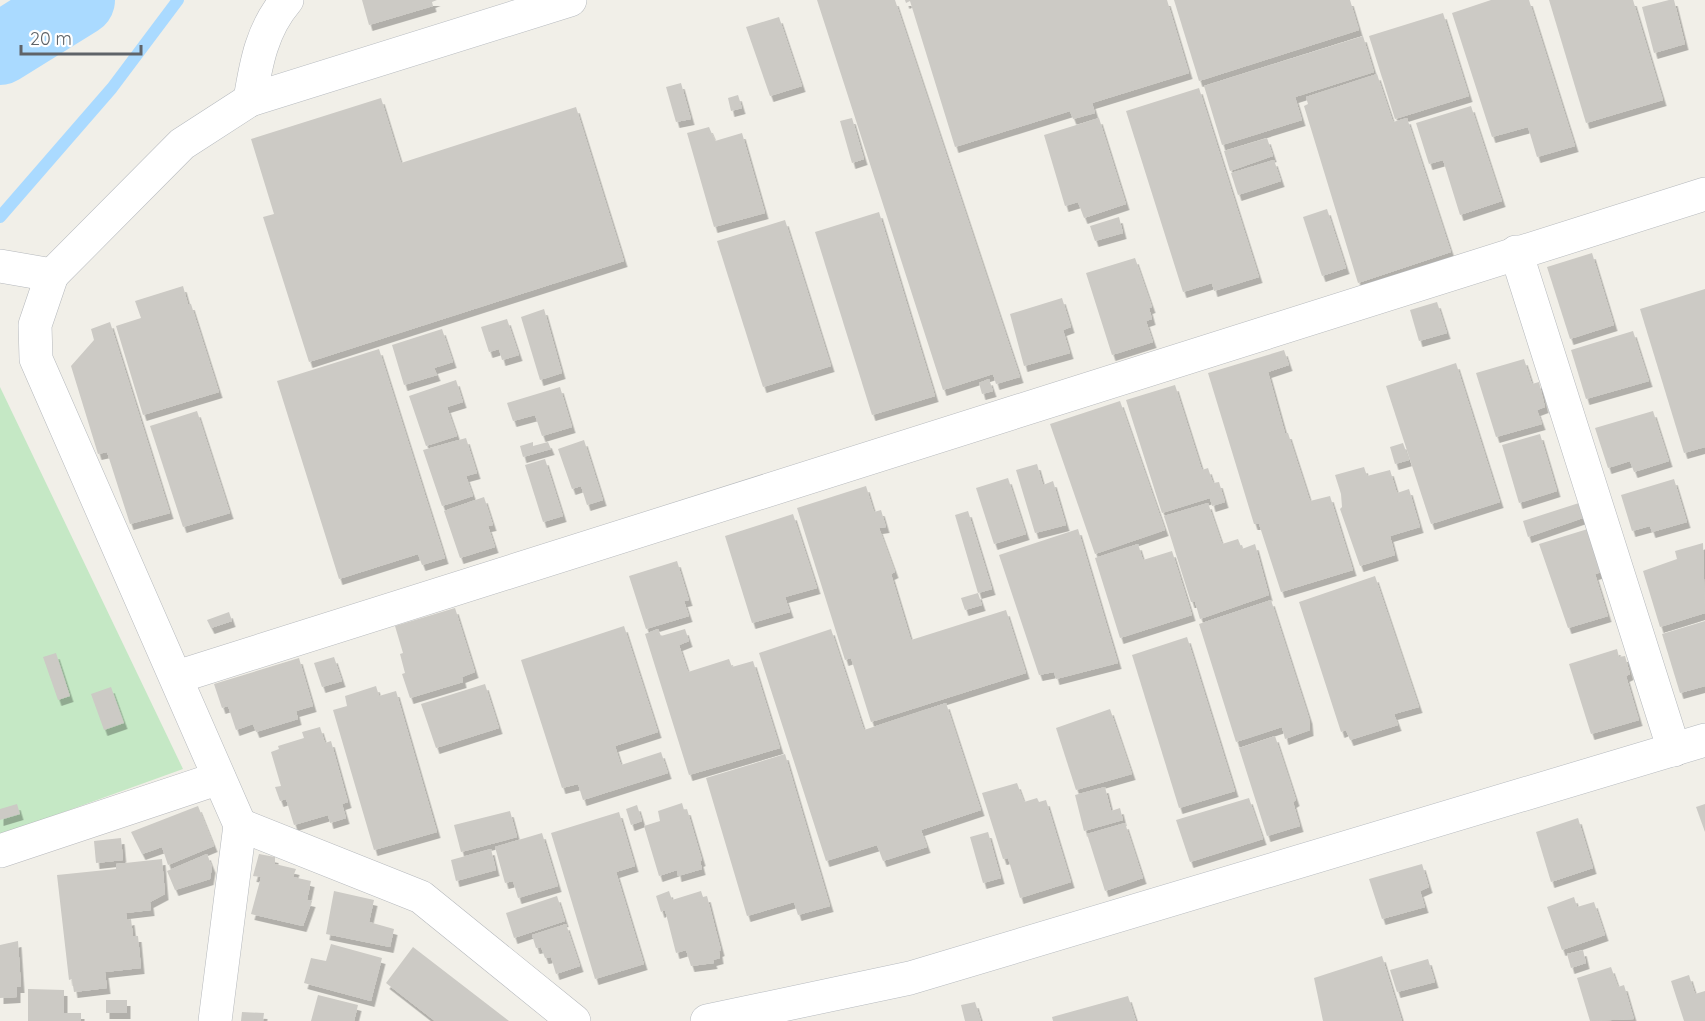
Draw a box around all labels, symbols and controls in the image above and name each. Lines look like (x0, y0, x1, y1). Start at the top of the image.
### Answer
scale bar (21, 18, 141, 56)
text: 20 m (30, 27, 72, 50)

